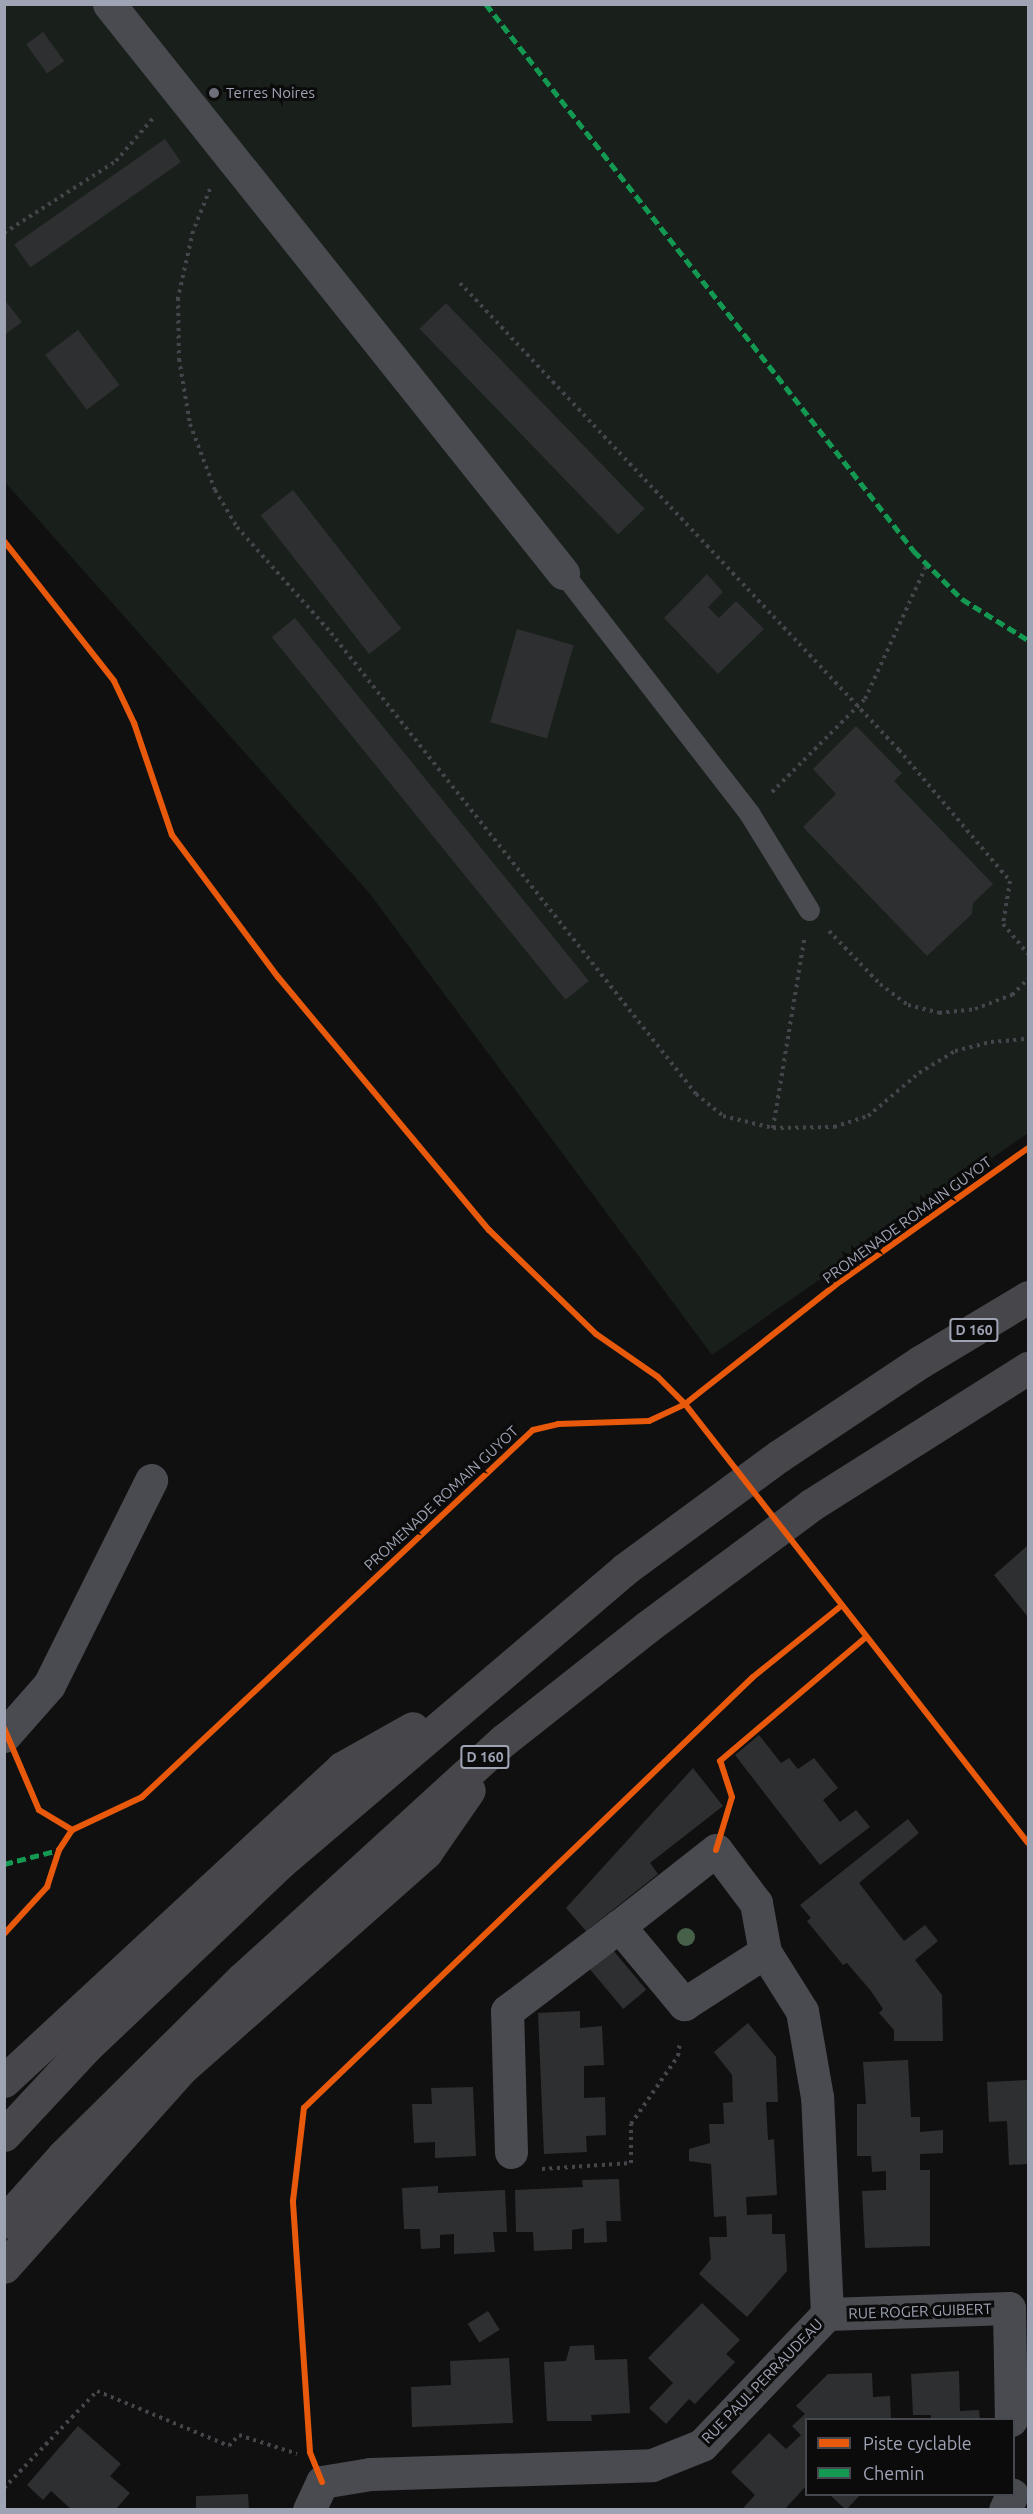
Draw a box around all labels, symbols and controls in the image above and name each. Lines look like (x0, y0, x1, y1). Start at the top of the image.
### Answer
place label: Terres Noires (226, 84, 315, 102)
marker: Terres Noires (207, 86, 221, 100)
street label: PROMENADE ROMAIN GUYOT (819, 1153, 995, 1287)
road number: D 160 (948, 1319, 1000, 1341)
street label: PROMENADE ROMAIN GUYOT (360, 1422, 522, 1574)
road number: D 160 (460, 1746, 510, 1768)
street label: RUE ROGER GUIBERT (848, 2300, 992, 2322)
street label: RUE PAUL PERRAUDEAU (698, 2315, 826, 2447)
legend (805, 2418, 1015, 2496)
text: Piste cyclable (863, 2433, 972, 2453)
text: Chemin (863, 2463, 924, 2483)

